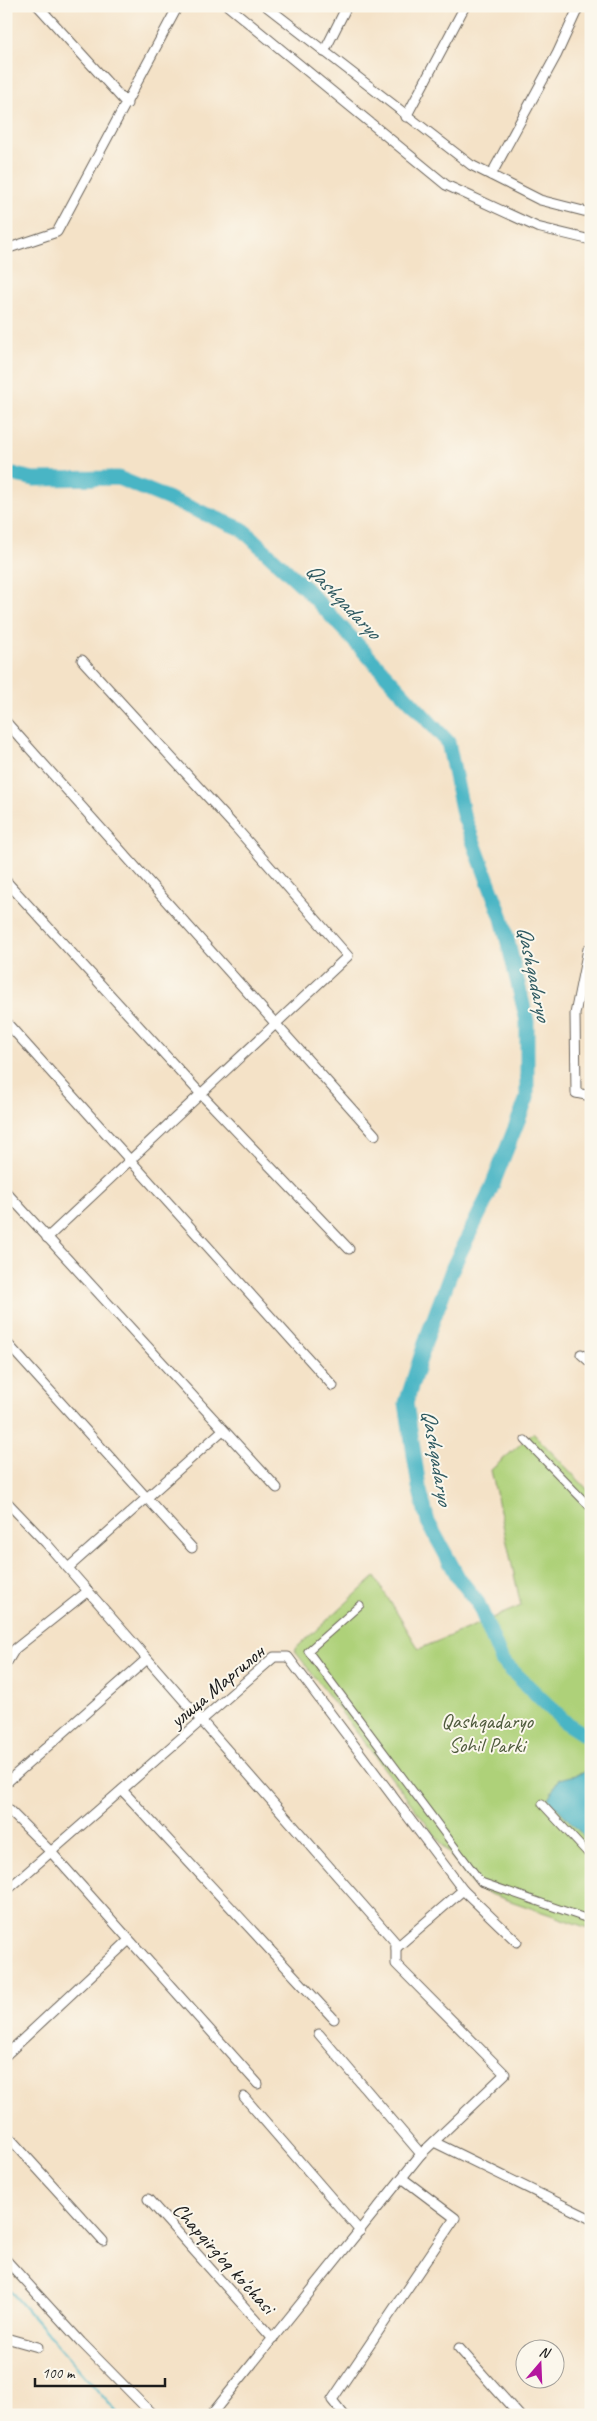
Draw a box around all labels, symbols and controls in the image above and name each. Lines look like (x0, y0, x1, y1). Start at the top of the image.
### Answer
water label: Qashqadaryo (300, 556, 389, 647)
water label: Qashqadaryo (510, 923, 558, 1026)
water label: Qashqadaryo (415, 1407, 460, 1510)
street label: улица Маргилон (163, 1638, 271, 1734)
park label: Qashqadaryo Sohil Parki (441, 1708, 534, 1758)
street label: Chapqirg'oq ko'chasi (167, 2197, 283, 2321)
north arrow (514, 2338, 564, 2388)
text: N (537, 2343, 553, 2362)
scale bar (35, 2356, 165, 2388)
text: 100 m (42, 2364, 76, 2383)

